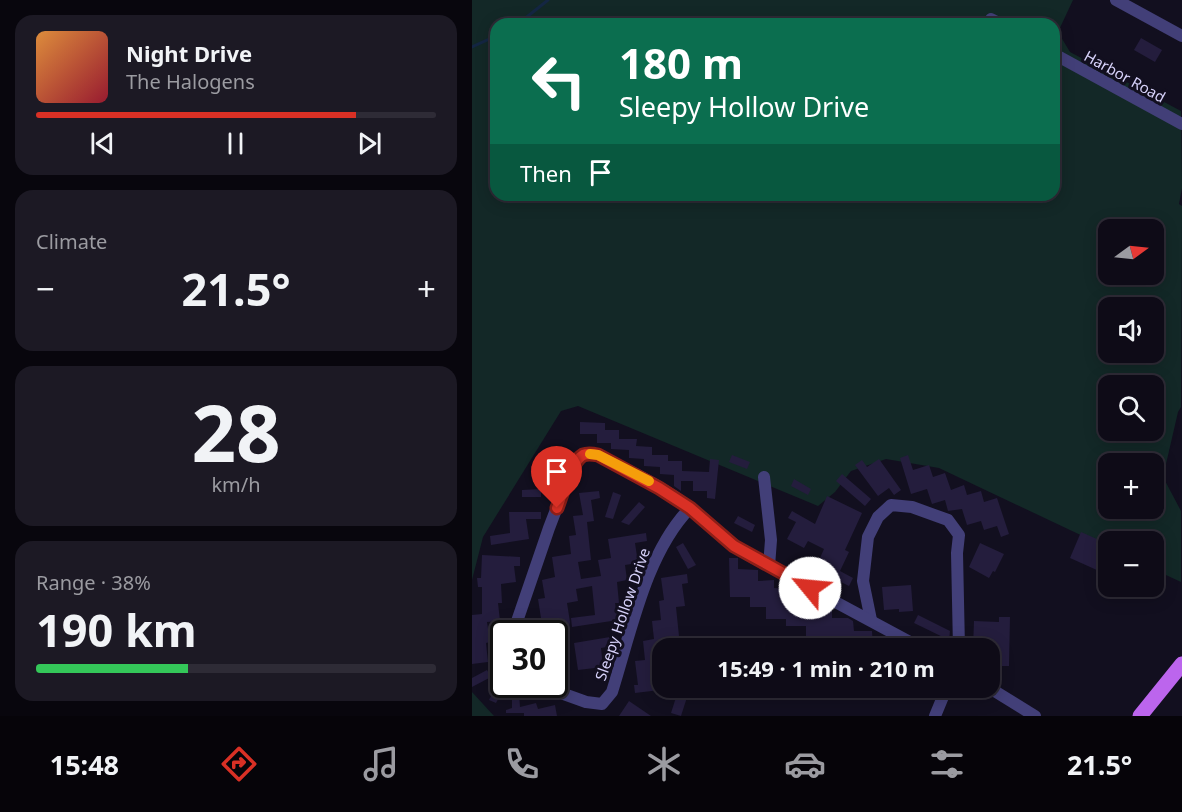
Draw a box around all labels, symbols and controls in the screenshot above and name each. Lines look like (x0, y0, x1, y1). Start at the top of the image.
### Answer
text: 180 m (619, 34, 743, 91)
text: Night Drive (126, 38, 252, 68)
icon: left (520, 42, 598, 120)
street label: Harbor Road (1081, 45, 1169, 107)
text: The Halogens (126, 68, 255, 95)
text: Sleepy Hollow Drive (619, 88, 869, 125)
icon: previous (86, 127, 119, 160)
icon: pause (219, 127, 252, 160)
icon: next (353, 127, 386, 160)
icon: arrive (584, 156, 617, 189)
text: Then (520, 158, 572, 188)
north arrow (1098, 219, 1164, 285)
map controls (1098, 219, 1164, 597)
text: Climate (36, 228, 107, 255)
text: 21.5° (182, 258, 290, 319)
text: − (36, 266, 55, 311)
text: + (417, 266, 436, 311)
button: sound (1098, 297, 1164, 363)
button: search (1098, 375, 1164, 441)
text: 28 (191, 379, 281, 485)
pin (531, 446, 582, 508)
button: + (1098, 453, 1164, 519)
icon: arrive (540, 455, 573, 488)
text: km/h (211, 471, 261, 498)
button: − (1098, 531, 1164, 597)
street label: Sleepy Hollow Drive (590, 545, 654, 683)
position arrow (778, 556, 842, 620)
text: Range · 38% (36, 569, 151, 596)
text: 190 km (36, 599, 197, 660)
speed limit sign: 30 (490, 620, 568, 698)
text: 15:49 · 1 min · 210 m (717, 653, 935, 683)
icon: directions (218, 743, 260, 785)
icon: music (360, 743, 402, 785)
icon: phone (501, 743, 543, 785)
icon: climate (643, 743, 685, 785)
icon: car (784, 743, 826, 785)
icon: filters (926, 743, 968, 785)
text: 15:48 (50, 746, 119, 783)
text: 21.5° (1067, 746, 1132, 783)

